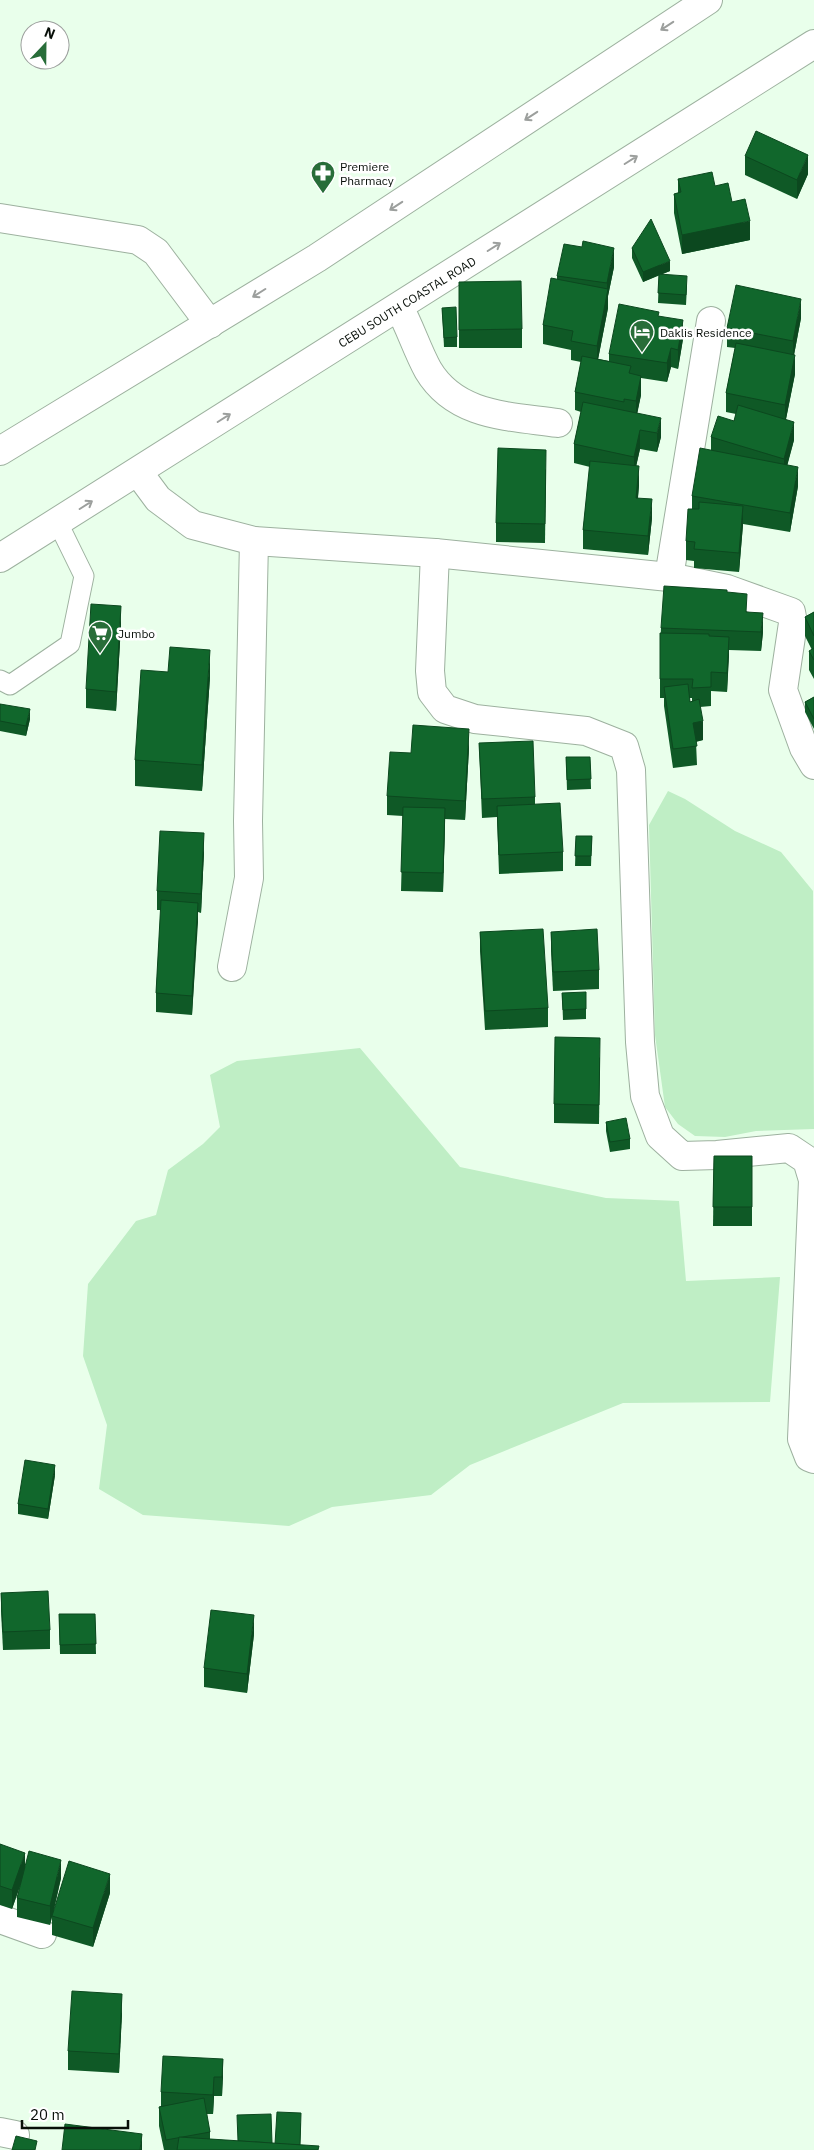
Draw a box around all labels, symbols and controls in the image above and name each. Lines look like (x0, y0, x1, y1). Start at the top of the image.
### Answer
north arrow (20, 20, 70, 70)
one-way arrow (660, 21, 674, 32)
text: N (42, 23, 58, 43)
one-way arrow (525, 111, 539, 121)
one-way arrow (624, 155, 638, 165)
place label: Premiere Pharmacy (340, 159, 394, 188)
pharmacy icon: Premiere Pharmacy (310, 160, 336, 194)
one-way arrow (389, 200, 403, 211)
one-way arrow (487, 242, 501, 252)
street label: CEBU SOUTH COASTAL ROAD (335, 253, 479, 351)
one-way arrow (253, 289, 267, 299)
hotel icon: Daklis Residence (629, 319, 655, 353)
place label: Daklis Residence (660, 325, 752, 340)
one-way arrow (216, 413, 230, 423)
one-way arrow (79, 500, 93, 510)
supermarket icon: Jumbo (87, 620, 113, 654)
place label: Jumbo (118, 626, 155, 641)
scale bar (22, 2098, 129, 2130)
text: 20 m (30, 2105, 65, 2124)

